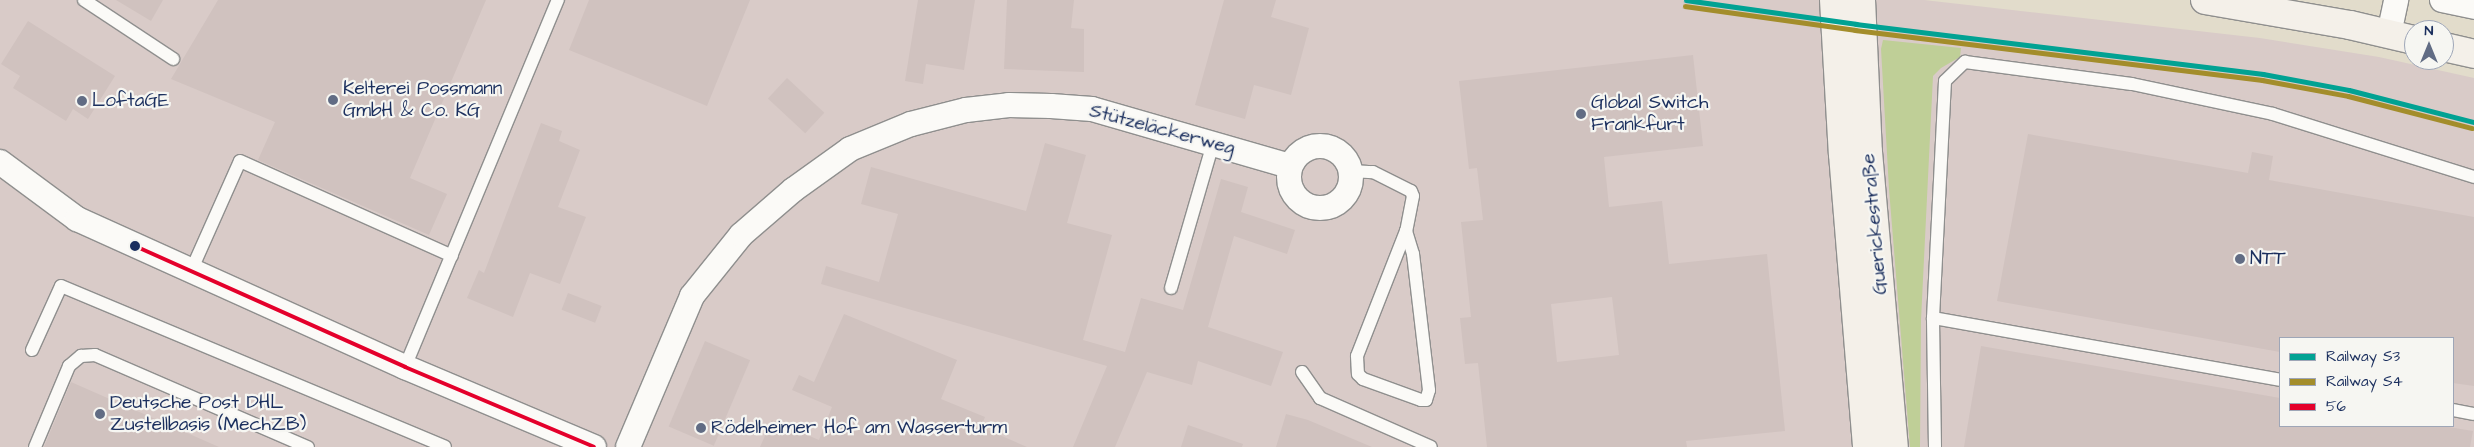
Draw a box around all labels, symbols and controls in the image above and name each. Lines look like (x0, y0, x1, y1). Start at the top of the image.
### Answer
north arrow (2404, 20, 2454, 70)
text: N (2425, 21, 2433, 41)
place label: Kelterei Possmann GmbH & Co. KG (343, 78, 502, 122)
place label: LoftaGE (92, 90, 169, 112)
place label: Global Switch Frankfurt (1591, 92, 1708, 136)
marker: Kelterei Possmann GmbH & Co. KG (327, 94, 339, 106)
marker: LoftaGE (76, 95, 88, 107)
street label: Stützeläckerweg (1087, 100, 1237, 160)
marker: Global Switch Frankfurt (1575, 108, 1587, 120)
street label: Guerickestraße (1857, 152, 1893, 296)
unlabelled marker (130, 241, 140, 251)
place label: NTT (2250, 248, 2286, 270)
marker: NTT (2234, 253, 2246, 265)
legend (2279, 337, 2454, 427)
text: Railway S3 (2326, 346, 2400, 367)
text: Railway S4 (2326, 371, 2403, 392)
place label: Deutsche Post DHL Zustellbasis (MechZB) (110, 392, 306, 436)
text: 56 (2326, 396, 2346, 417)
marker: Deutsche Post DHL Zustellbasis (MechZB) (94, 408, 106, 420)
place label: Rödelheimer Hof am Wasserturm (711, 417, 1007, 439)
marker: Rödelheimer Hof am Wasserturm (695, 422, 707, 434)

